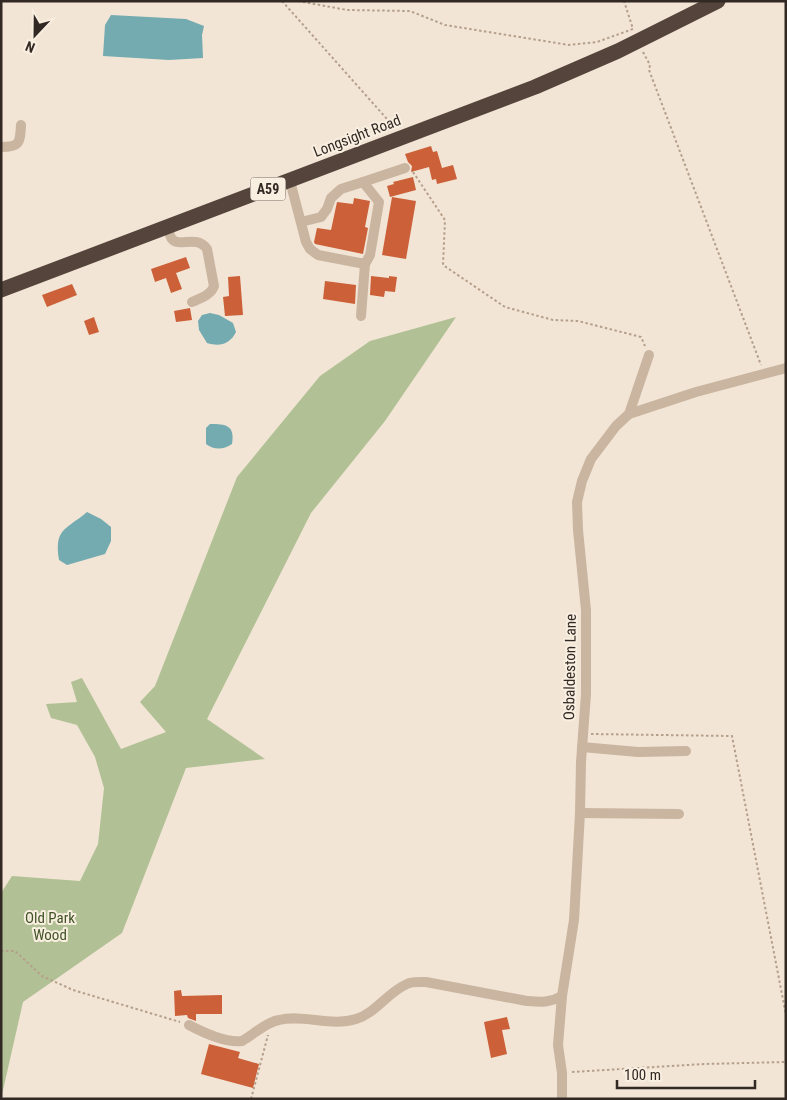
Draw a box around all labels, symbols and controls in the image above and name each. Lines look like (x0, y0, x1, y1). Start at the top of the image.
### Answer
north arrow (10, 10, 60, 60)
text: N (23, 38, 37, 56)
street label: Longsight Road (311, 111, 403, 161)
road number: A59 (250, 178, 286, 200)
street label: Osbaldeston Lane (560, 614, 580, 720)
park label: Old Park Wood (25, 909, 75, 944)
scale bar (617, 1058, 754, 1090)
text: 100 m (624, 1066, 661, 1084)

